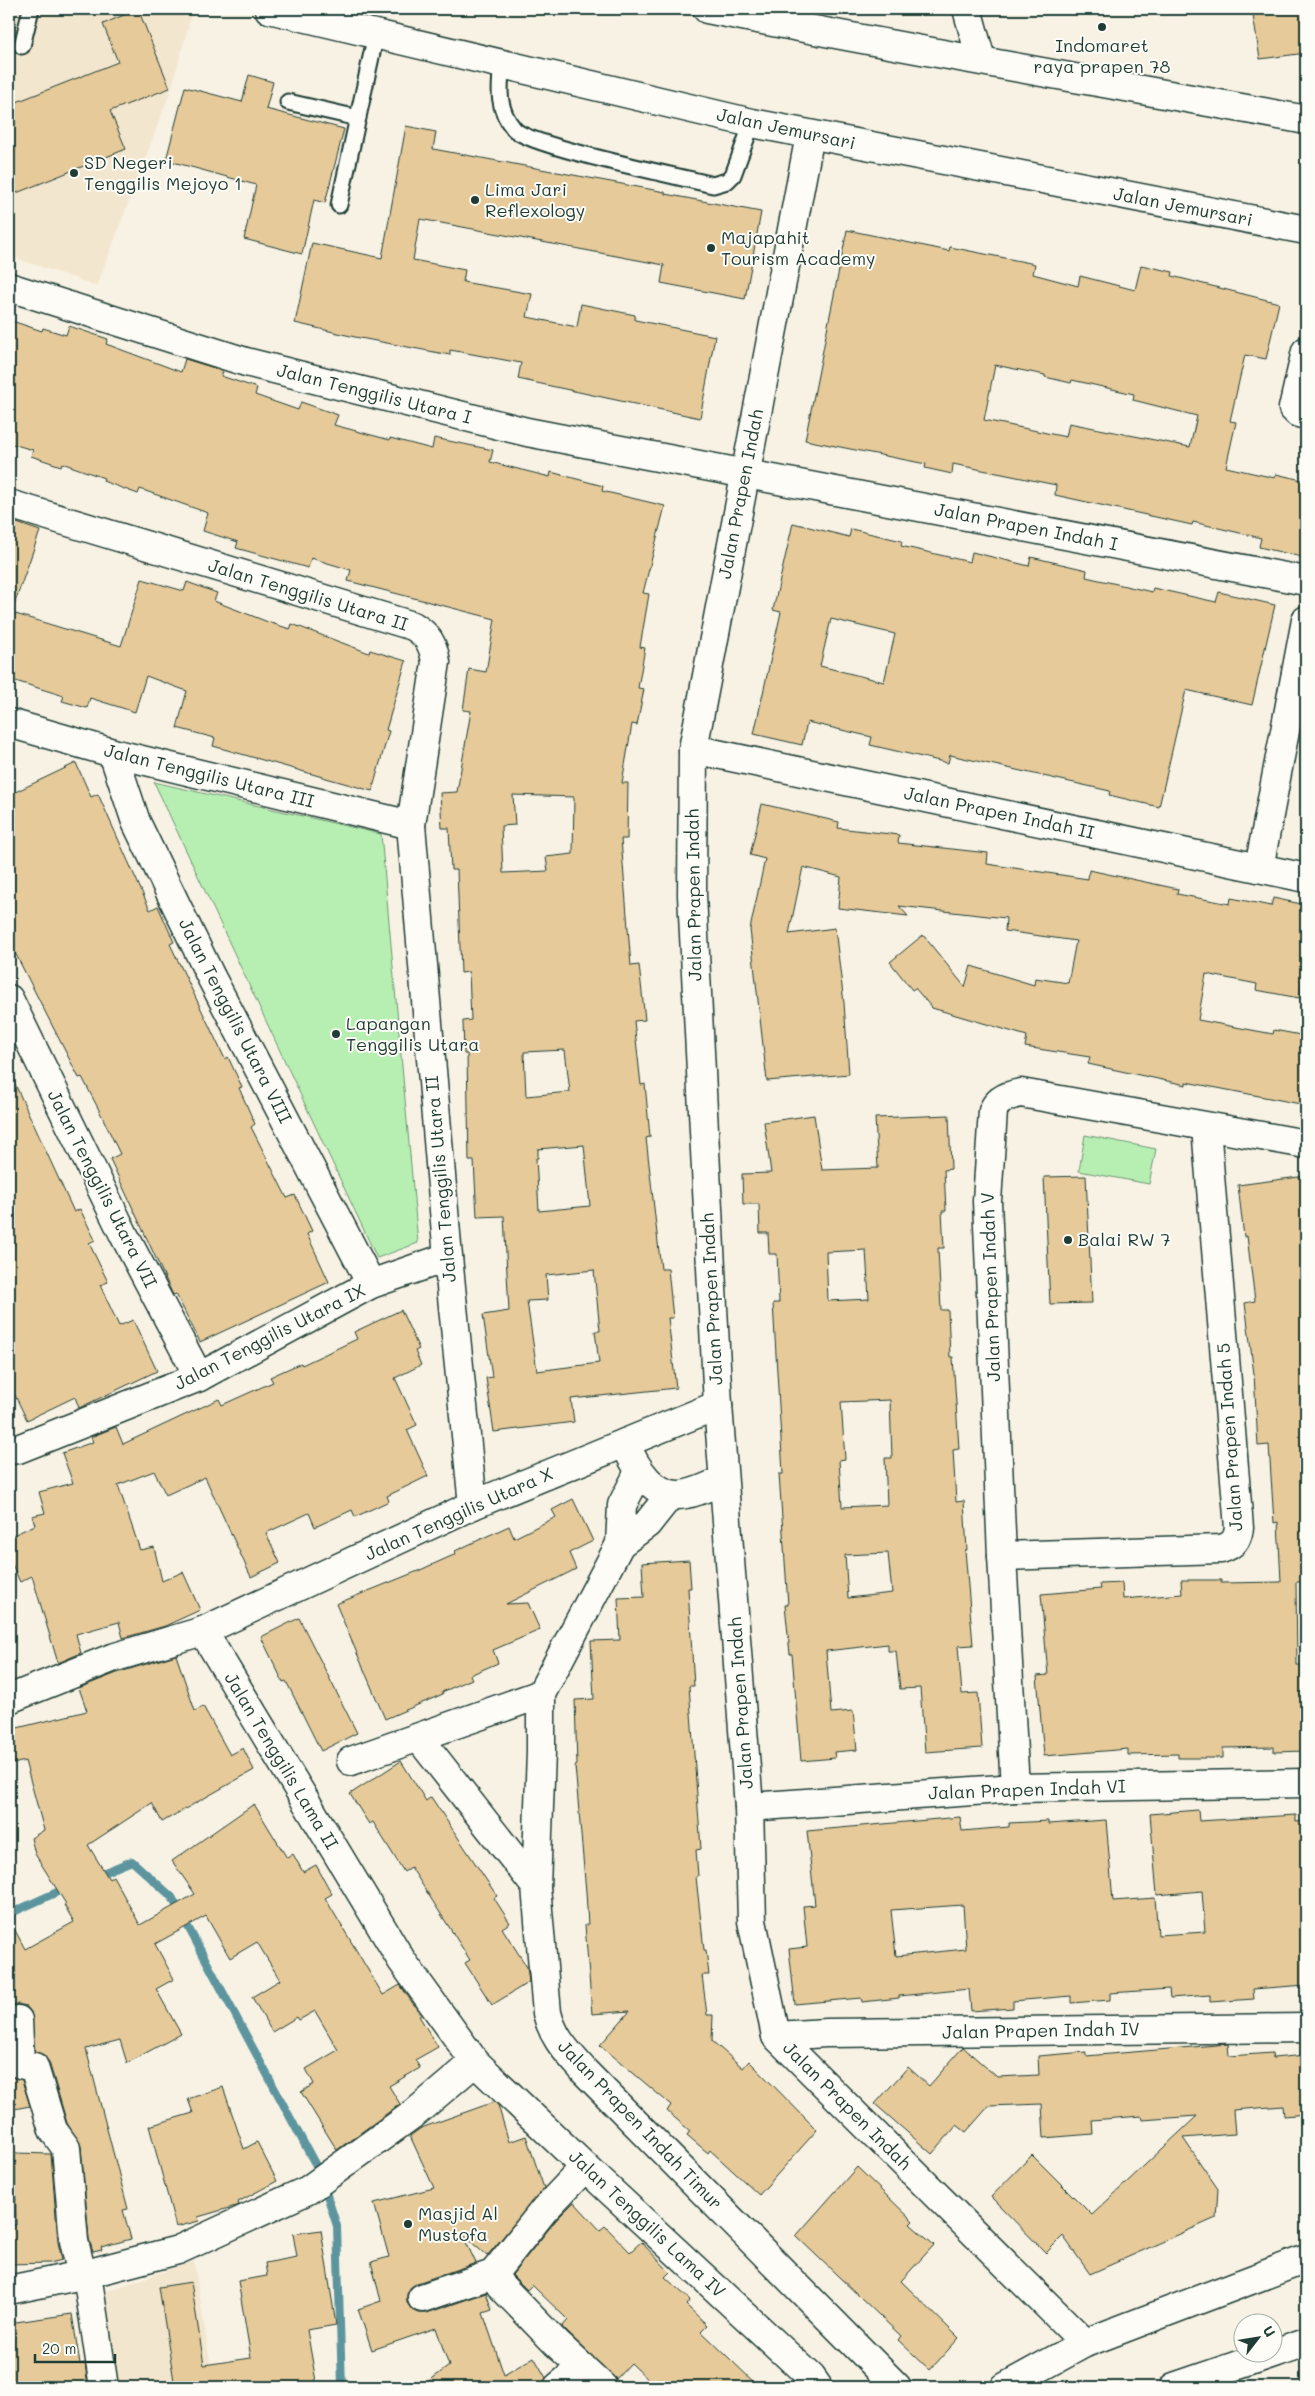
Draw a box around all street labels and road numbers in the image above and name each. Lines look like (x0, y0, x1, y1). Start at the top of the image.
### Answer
street label: Jalan Jemursari (715, 102, 858, 154)
street label: Jalan Jemursari (1112, 181, 1255, 231)
street label: Jalan Tenggilis Utara I (274, 357, 474, 429)
street label: Jalan Prapen Indah (712, 407, 768, 581)
street label: Jalan Prapen Indah I (933, 496, 1120, 556)
street label: Jalan Tenggilis Utara II (206, 552, 411, 636)
street label: Jalan Tenggilis Utara III (102, 737, 317, 813)
street label: Jalan Prapen Indah II (902, 780, 1097, 844)
street label: Jalan Prapen Indah (679, 809, 707, 981)
street label: Jalan Tenggilis Utara VIII (174, 914, 298, 1127)
street label: Jalan Tenggilis Utara II (419, 1075, 461, 1284)
street label: Jalan Tenggilis Utara VII (42, 1085, 163, 1292)
street label: Jalan Prapen Indah V (975, 1192, 1005, 1382)
street label: Jalan Prapen Indah (695, 1212, 727, 1386)
street label: Jalan Tenggilis Utara IX (170, 1277, 369, 1395)
street label: Jalan Prapen Indah 5 (1210, 1342, 1248, 1532)
street label: Jalan Tenggilis Utara X (361, 1461, 557, 1565)
street label: Jalan Prapen Indah (722, 1616, 758, 1790)
street label: Jalan Tenggilis Lama II (219, 1668, 344, 1853)
street label: Jalan Prapen Indah VI (928, 1774, 1126, 1804)
street label: Jalan Prapen Indah IV (942, 2016, 1140, 2044)
street label: Jalan Prapen Indah Timur (553, 2034, 728, 2214)
street label: Jalan Prapen Indah (778, 2036, 917, 2175)
street label: Jalan Tenggilis Lama IV (564, 2144, 731, 2302)

